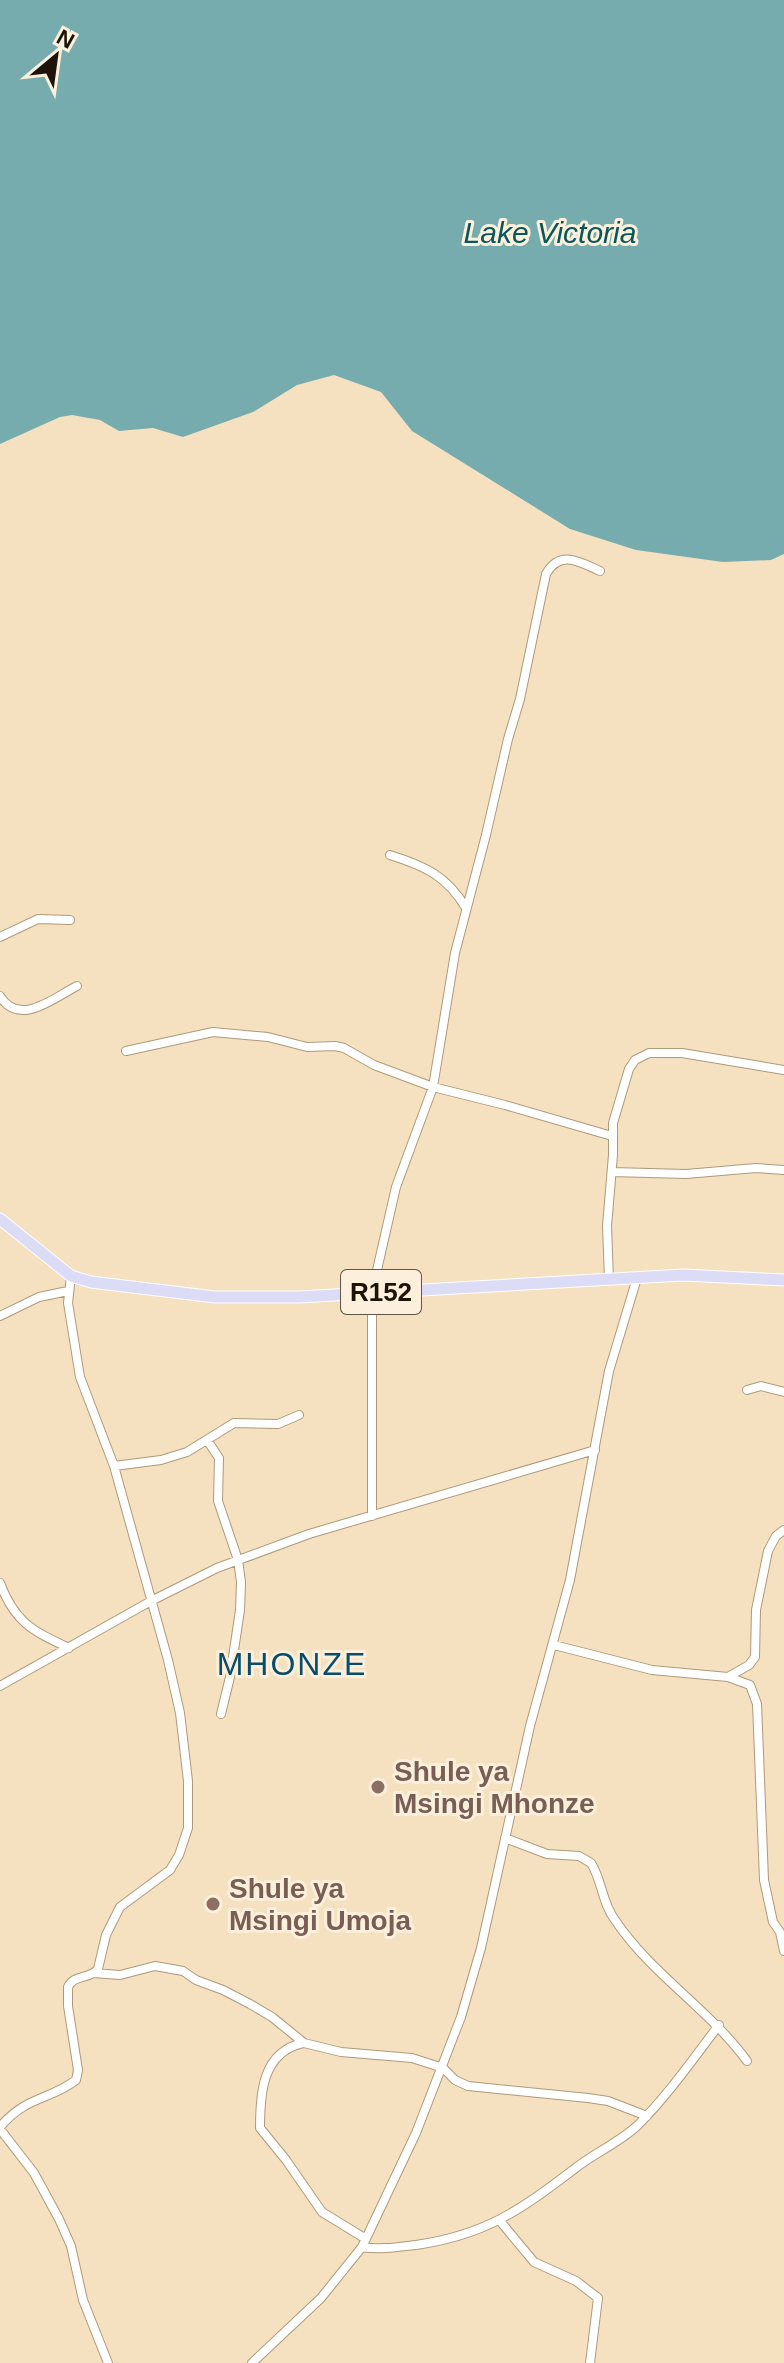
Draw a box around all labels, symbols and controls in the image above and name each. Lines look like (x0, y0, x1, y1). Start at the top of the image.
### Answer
north arrow (16, 16, 96, 96)
text: N (52, 24, 78, 54)
water label: Lake Victoria (464, 216, 636, 249)
road number: R152 (341, 1270, 421, 1314)
district label: MHONZE (217, 1646, 367, 1682)
place label: Shule ya Msingi Mhonze (394, 1756, 595, 1819)
marker: Shule ya Msingi Mhonze (369, 1778, 387, 1796)
place label: Shule ya Msingi Umoja (229, 1873, 411, 1936)
marker: Shule ya Msingi Umoja (204, 1895, 222, 1913)

